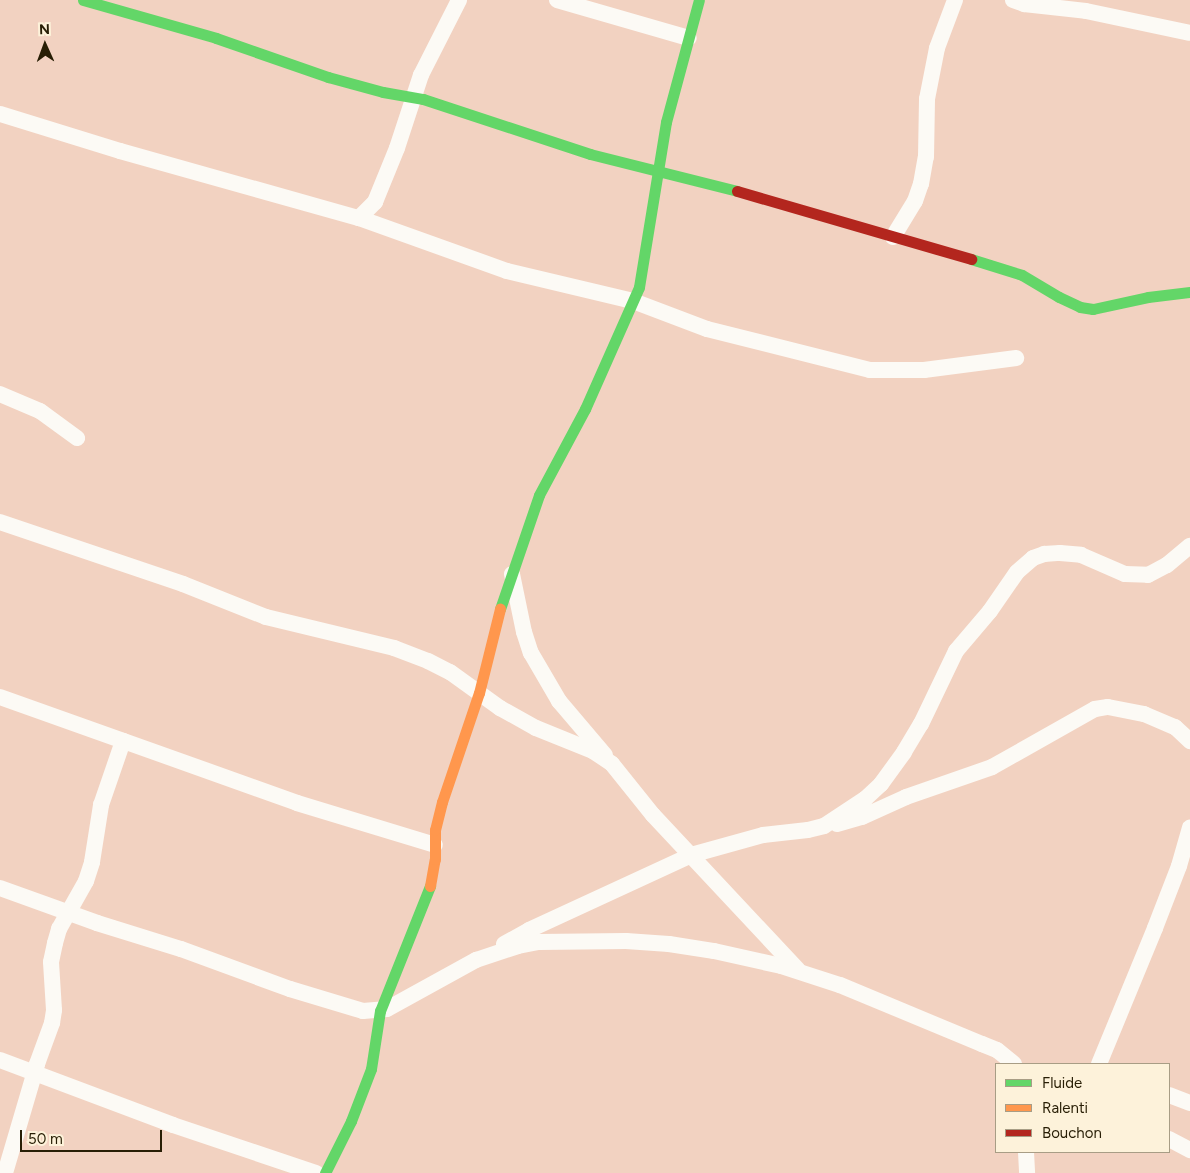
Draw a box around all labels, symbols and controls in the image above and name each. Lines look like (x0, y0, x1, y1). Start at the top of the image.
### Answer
north arrow (20, 20, 70, 70)
text: N (39, 21, 50, 38)
legend (995, 1063, 1170, 1153)
text: Fluide (1042, 1074, 1082, 1092)
text: Ralenti (1042, 1099, 1088, 1117)
scale bar (22, 1120, 165, 1152)
text: Bouchon (1042, 1124, 1102, 1142)
text: 50 m (28, 1130, 63, 1148)

